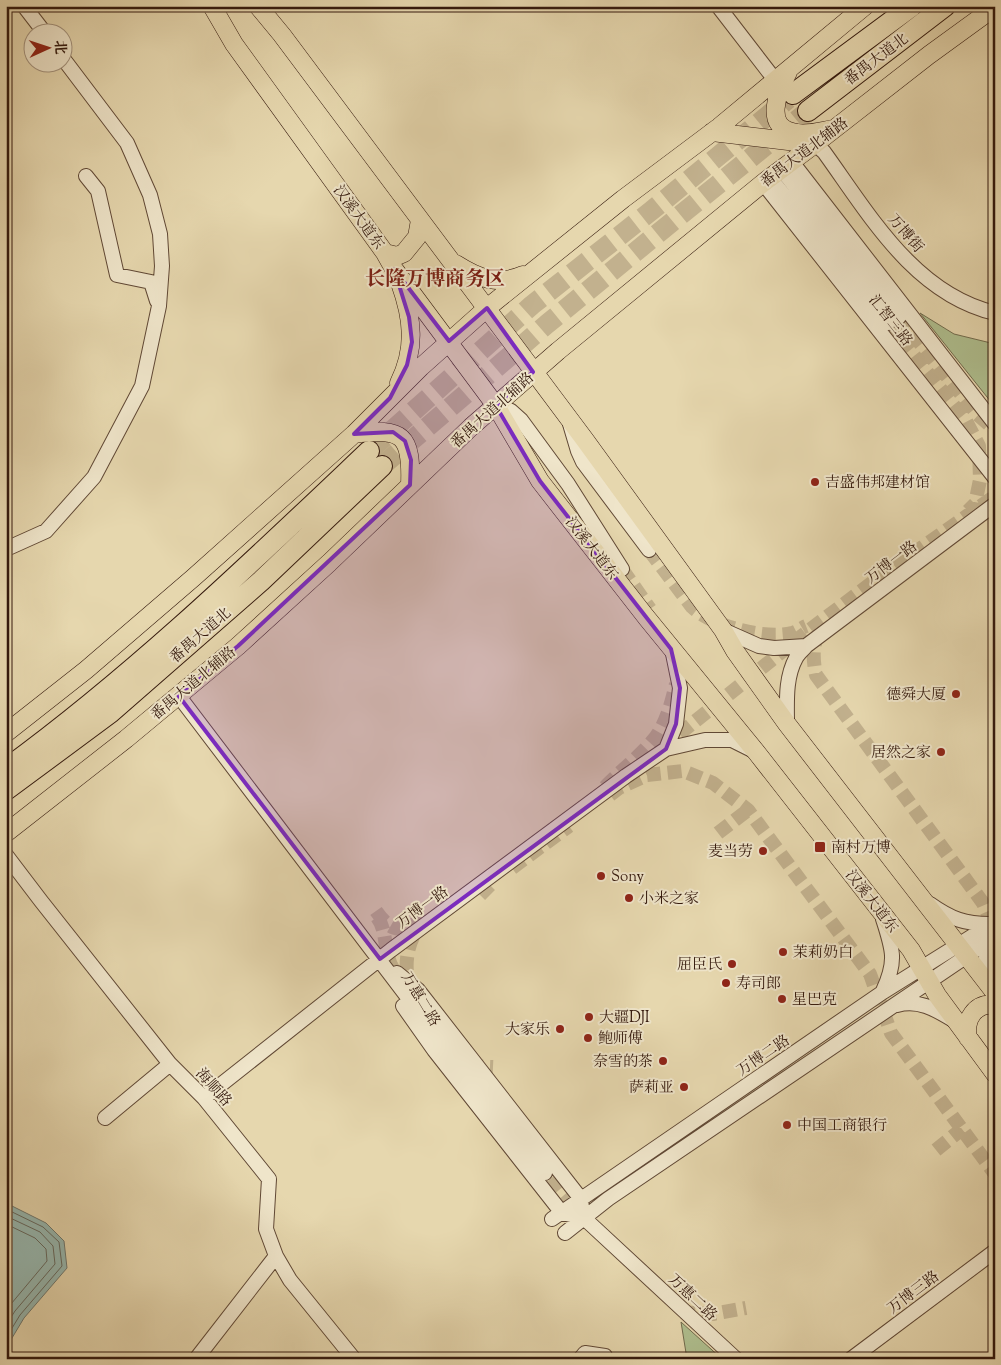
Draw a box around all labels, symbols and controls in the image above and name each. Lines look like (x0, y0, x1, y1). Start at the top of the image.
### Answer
north arrow (22, 22, 72, 72)
street label: 番禺大道北 (841, 29, 913, 91)
text: 北 (49, 40, 69, 55)
street label: 番禺大道北辅路 (757, 113, 853, 193)
street label: 汉溪大道东 (327, 181, 388, 254)
street label: 万博街 (882, 210, 928, 258)
district label: 长隆万博商务区 (365, 266, 505, 295)
street label: 汇智三路 (863, 291, 917, 351)
street label: 番禺大道北辅路 (447, 368, 539, 454)
place label: 吉盛伟邦建材馆 (825, 473, 930, 494)
marker: 吉盛伟邦建材馆 (809, 476, 821, 488)
street label: 汉溪大道东 (559, 513, 622, 585)
street label: 万博一路 (862, 537, 922, 590)
street label: 番禺大道北 (166, 604, 236, 669)
street label: 番禺大道北辅路 (147, 642, 241, 726)
place label: 德舜大厦 (886, 685, 946, 706)
marker: 德舜大厦 (950, 688, 962, 700)
place label: 居然之家 (871, 743, 931, 764)
marker: 居然之家 (935, 746, 947, 758)
place label: 南村万博 (831, 838, 891, 859)
marker: 南村万博 (813, 840, 827, 854)
place label: 麦当劳 (708, 842, 753, 863)
marker: 麦当劳 (757, 845, 769, 857)
street label: 汉溪大道东 (839, 866, 902, 938)
place label: Sony (611, 867, 645, 888)
marker: Sony (595, 870, 607, 882)
street label: 万博一路 (392, 882, 453, 934)
place label: 小米之家 (639, 889, 699, 910)
marker: 小米之家 (623, 892, 635, 904)
place label: 茉莉奶白 (793, 943, 853, 964)
marker: 茉莉奶白 (777, 946, 789, 958)
place label: 屈臣氏 (677, 955, 722, 976)
marker: 屈臣氏 (726, 958, 738, 970)
street label: 万惠二路 (395, 969, 444, 1031)
place label: 寿司郎 (736, 974, 781, 995)
marker: 寿司郎 (720, 977, 732, 989)
place label: 星巴克 (792, 990, 837, 1011)
marker: 星巴克 (776, 993, 788, 1005)
place label: 大疆DJI (599, 1008, 650, 1029)
marker: 大疆DJI (583, 1011, 595, 1023)
place label: 大家乐 (505, 1020, 550, 1041)
marker: 大家乐 (554, 1023, 566, 1035)
place label: 鲍师傅 (598, 1029, 643, 1050)
street label: 万博二路 (733, 1031, 795, 1082)
marker: 鲍师傅 (582, 1032, 594, 1044)
place label: 奈雪的茶 (593, 1052, 653, 1073)
marker: 奈雪的茶 (657, 1055, 669, 1067)
street label: 海顺路 (190, 1064, 236, 1112)
place label: 萨莉亚 (629, 1078, 674, 1099)
marker: 萨莉亚 (678, 1081, 690, 1093)
place label: 中国工商银行 (797, 1116, 887, 1137)
marker: 中国工商银行 (781, 1119, 793, 1131)
street label: 万博三路 (884, 1267, 944, 1320)
street label: 万惠二路 (663, 1270, 721, 1326)

